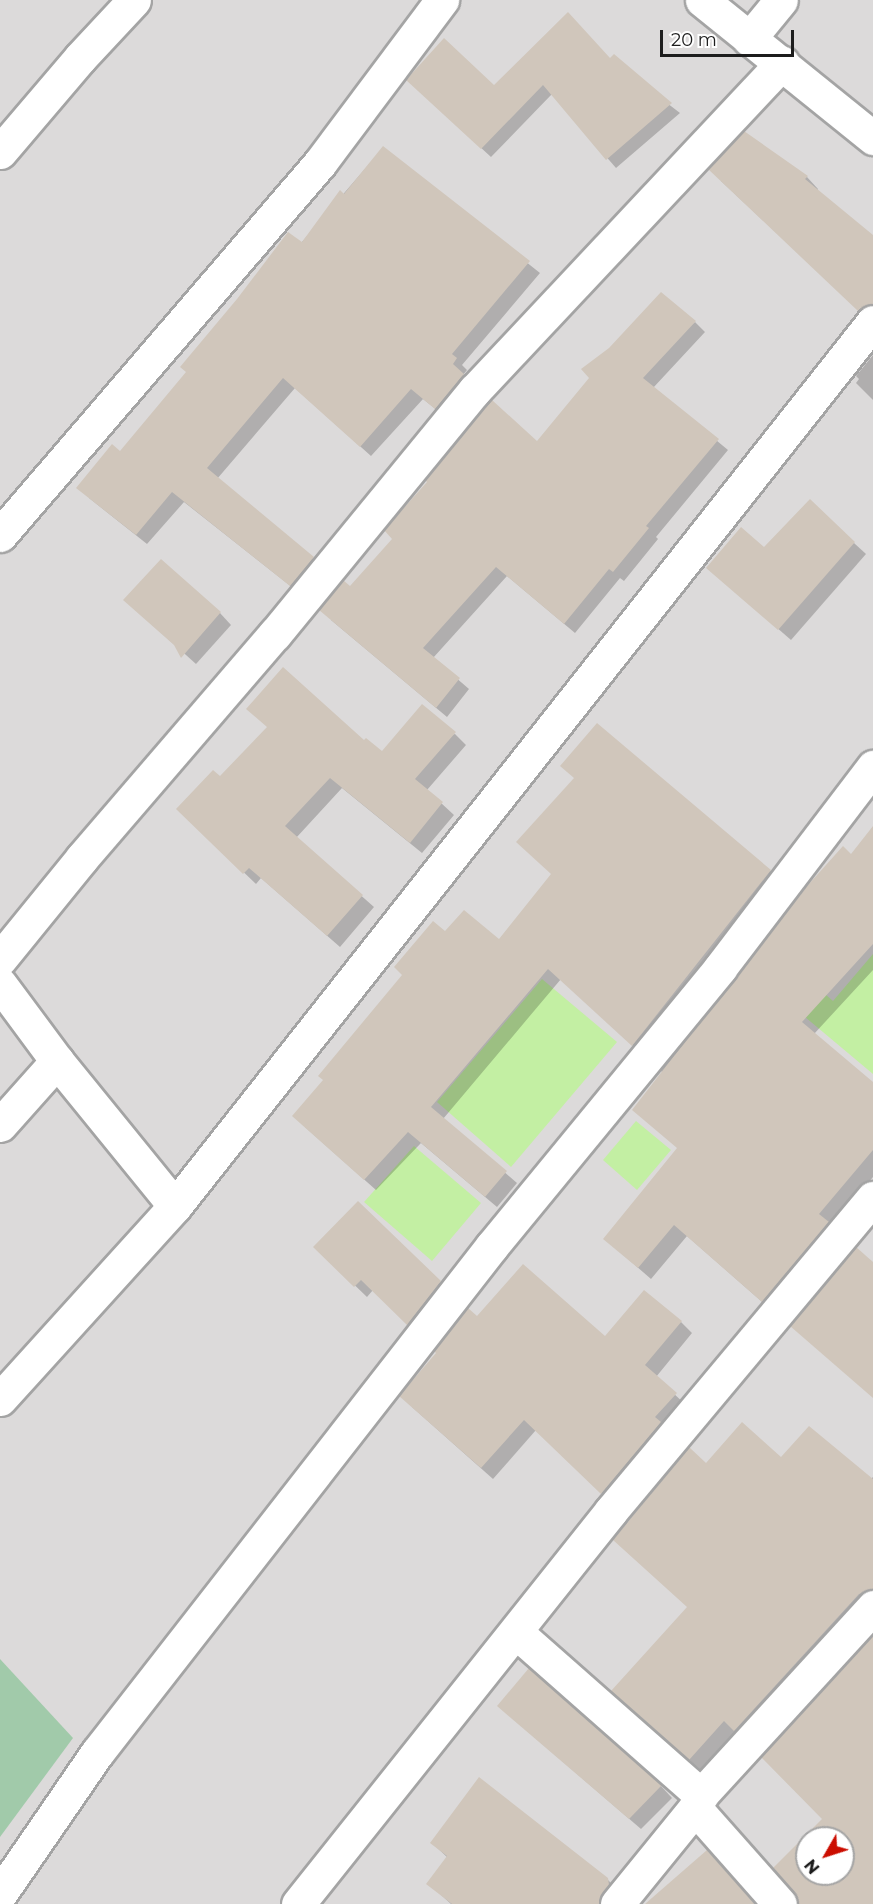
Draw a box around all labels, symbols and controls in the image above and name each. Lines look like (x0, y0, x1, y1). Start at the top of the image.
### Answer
scale bar (663, 18, 796, 56)
text: 20 m (671, 29, 717, 51)
north arrow (795, 1826, 855, 1886)
text: N (801, 1855, 824, 1877)

